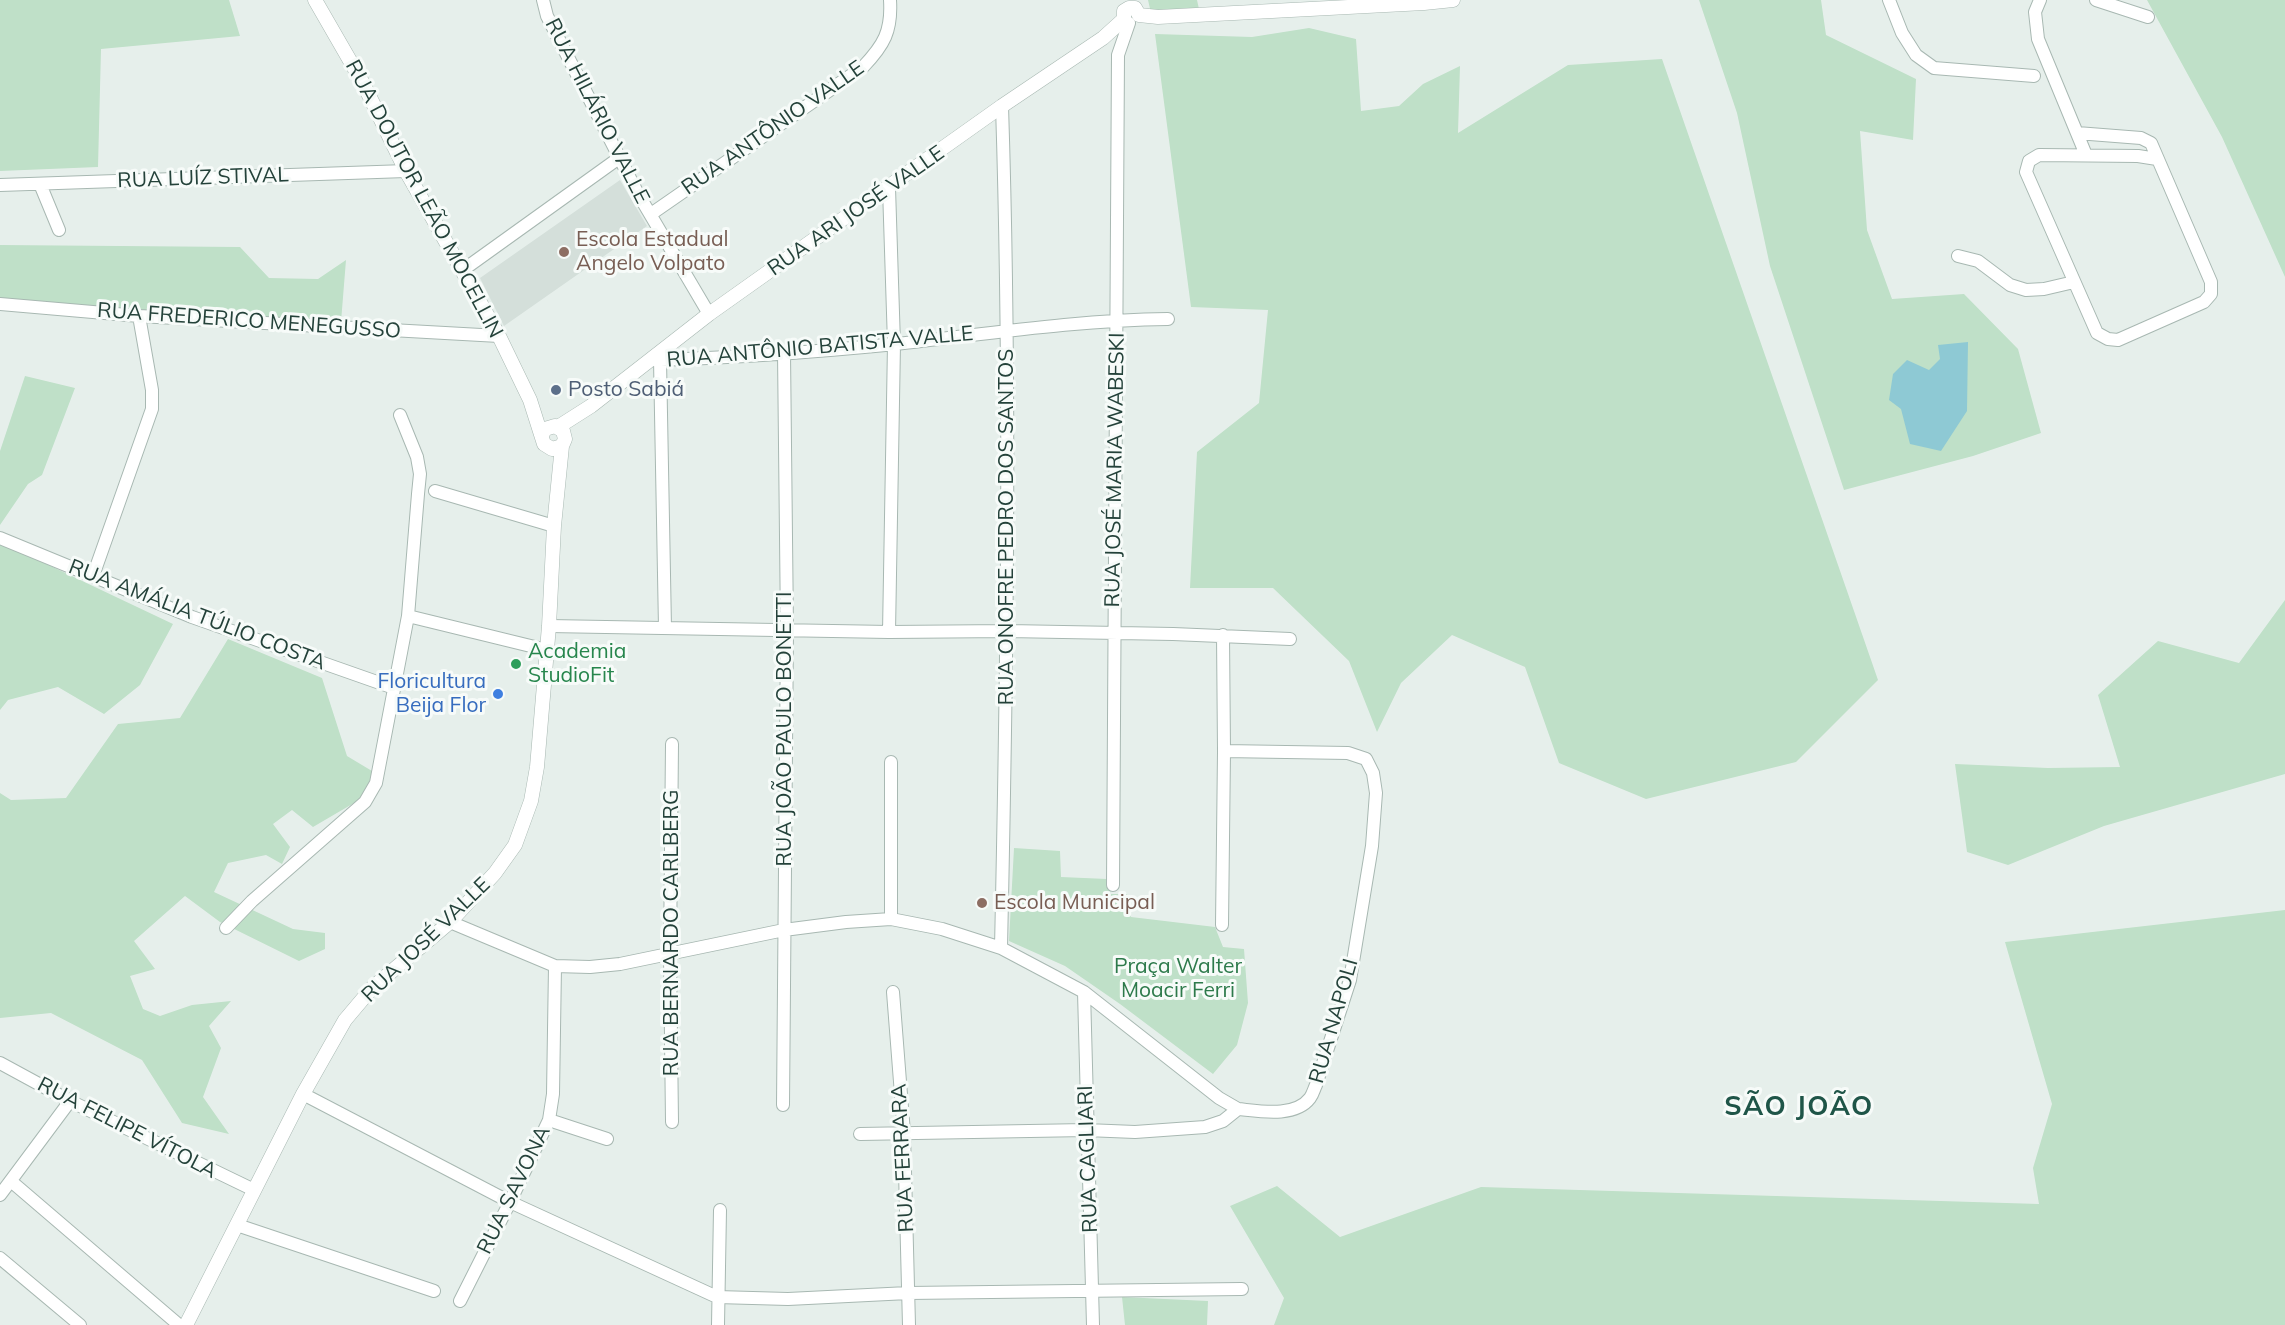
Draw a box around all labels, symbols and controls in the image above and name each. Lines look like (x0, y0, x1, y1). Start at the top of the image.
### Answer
street label: RUA HILÁRIO VALLE (539, 14, 655, 208)
street label: RUA DOUTOR LEÃO MOCELLIN (340, 56, 508, 342)
street label: RUA ANTÔNIO VALLE (677, 56, 869, 200)
street label: RUA ARI JOSÉ VALLE (763, 141, 949, 281)
street label: RUA LUÍZ STIVAL (117, 162, 289, 194)
place label: Escola Estadual Angelo Volpato (576, 227, 729, 277)
marker: Escola Estadual Angelo Volpato (557, 245, 571, 259)
street label: RUA FREDERICO MENEGUSSO (96, 298, 402, 344)
street label: RUA ANTÔNIO BATISTA VALLE (666, 321, 974, 373)
street label: RUA JOSÉ MARIA WABESKI (1100, 332, 1130, 608)
street label: RUA ONOFRE PEDRO DOS SANTOS (994, 349, 1020, 705)
place label: Posto Sabiá (568, 377, 684, 403)
marker: Posto Sabiá (549, 383, 563, 397)
street label: RUA AMÁLIA TÚLIO COSTA (65, 554, 329, 676)
street label: RUA JOÃO PAULO BONETTI (772, 592, 798, 866)
place label: Academia StudioFit (528, 639, 626, 689)
marker: Academia StudioFit (509, 657, 523, 671)
place label: Floricultura Beija Flor (377, 669, 486, 719)
marker: Floricultura Beija Flor (491, 687, 505, 701)
street label: RUA BERNARDO CARLBERG (659, 790, 685, 1076)
street label: RUA JOSÉ VALLE (357, 872, 495, 1008)
place label: Escola Municipal (994, 890, 1155, 916)
marker: Escola Municipal (975, 896, 989, 910)
park label: Praça Walter Moacir Ferri (1114, 954, 1242, 1004)
street label: RUA NAPOLI (1304, 956, 1364, 1086)
street label: RUA FELIPE VÍTOLA (33, 1072, 221, 1184)
street label: RUA FERRARA (887, 1083, 919, 1233)
street label: RUA CAGLIARI (1073, 1085, 1103, 1233)
district label: SÃO JOÃO (1724, 1091, 1874, 1123)
street label: RUA SAVONA (472, 1122, 556, 1258)

